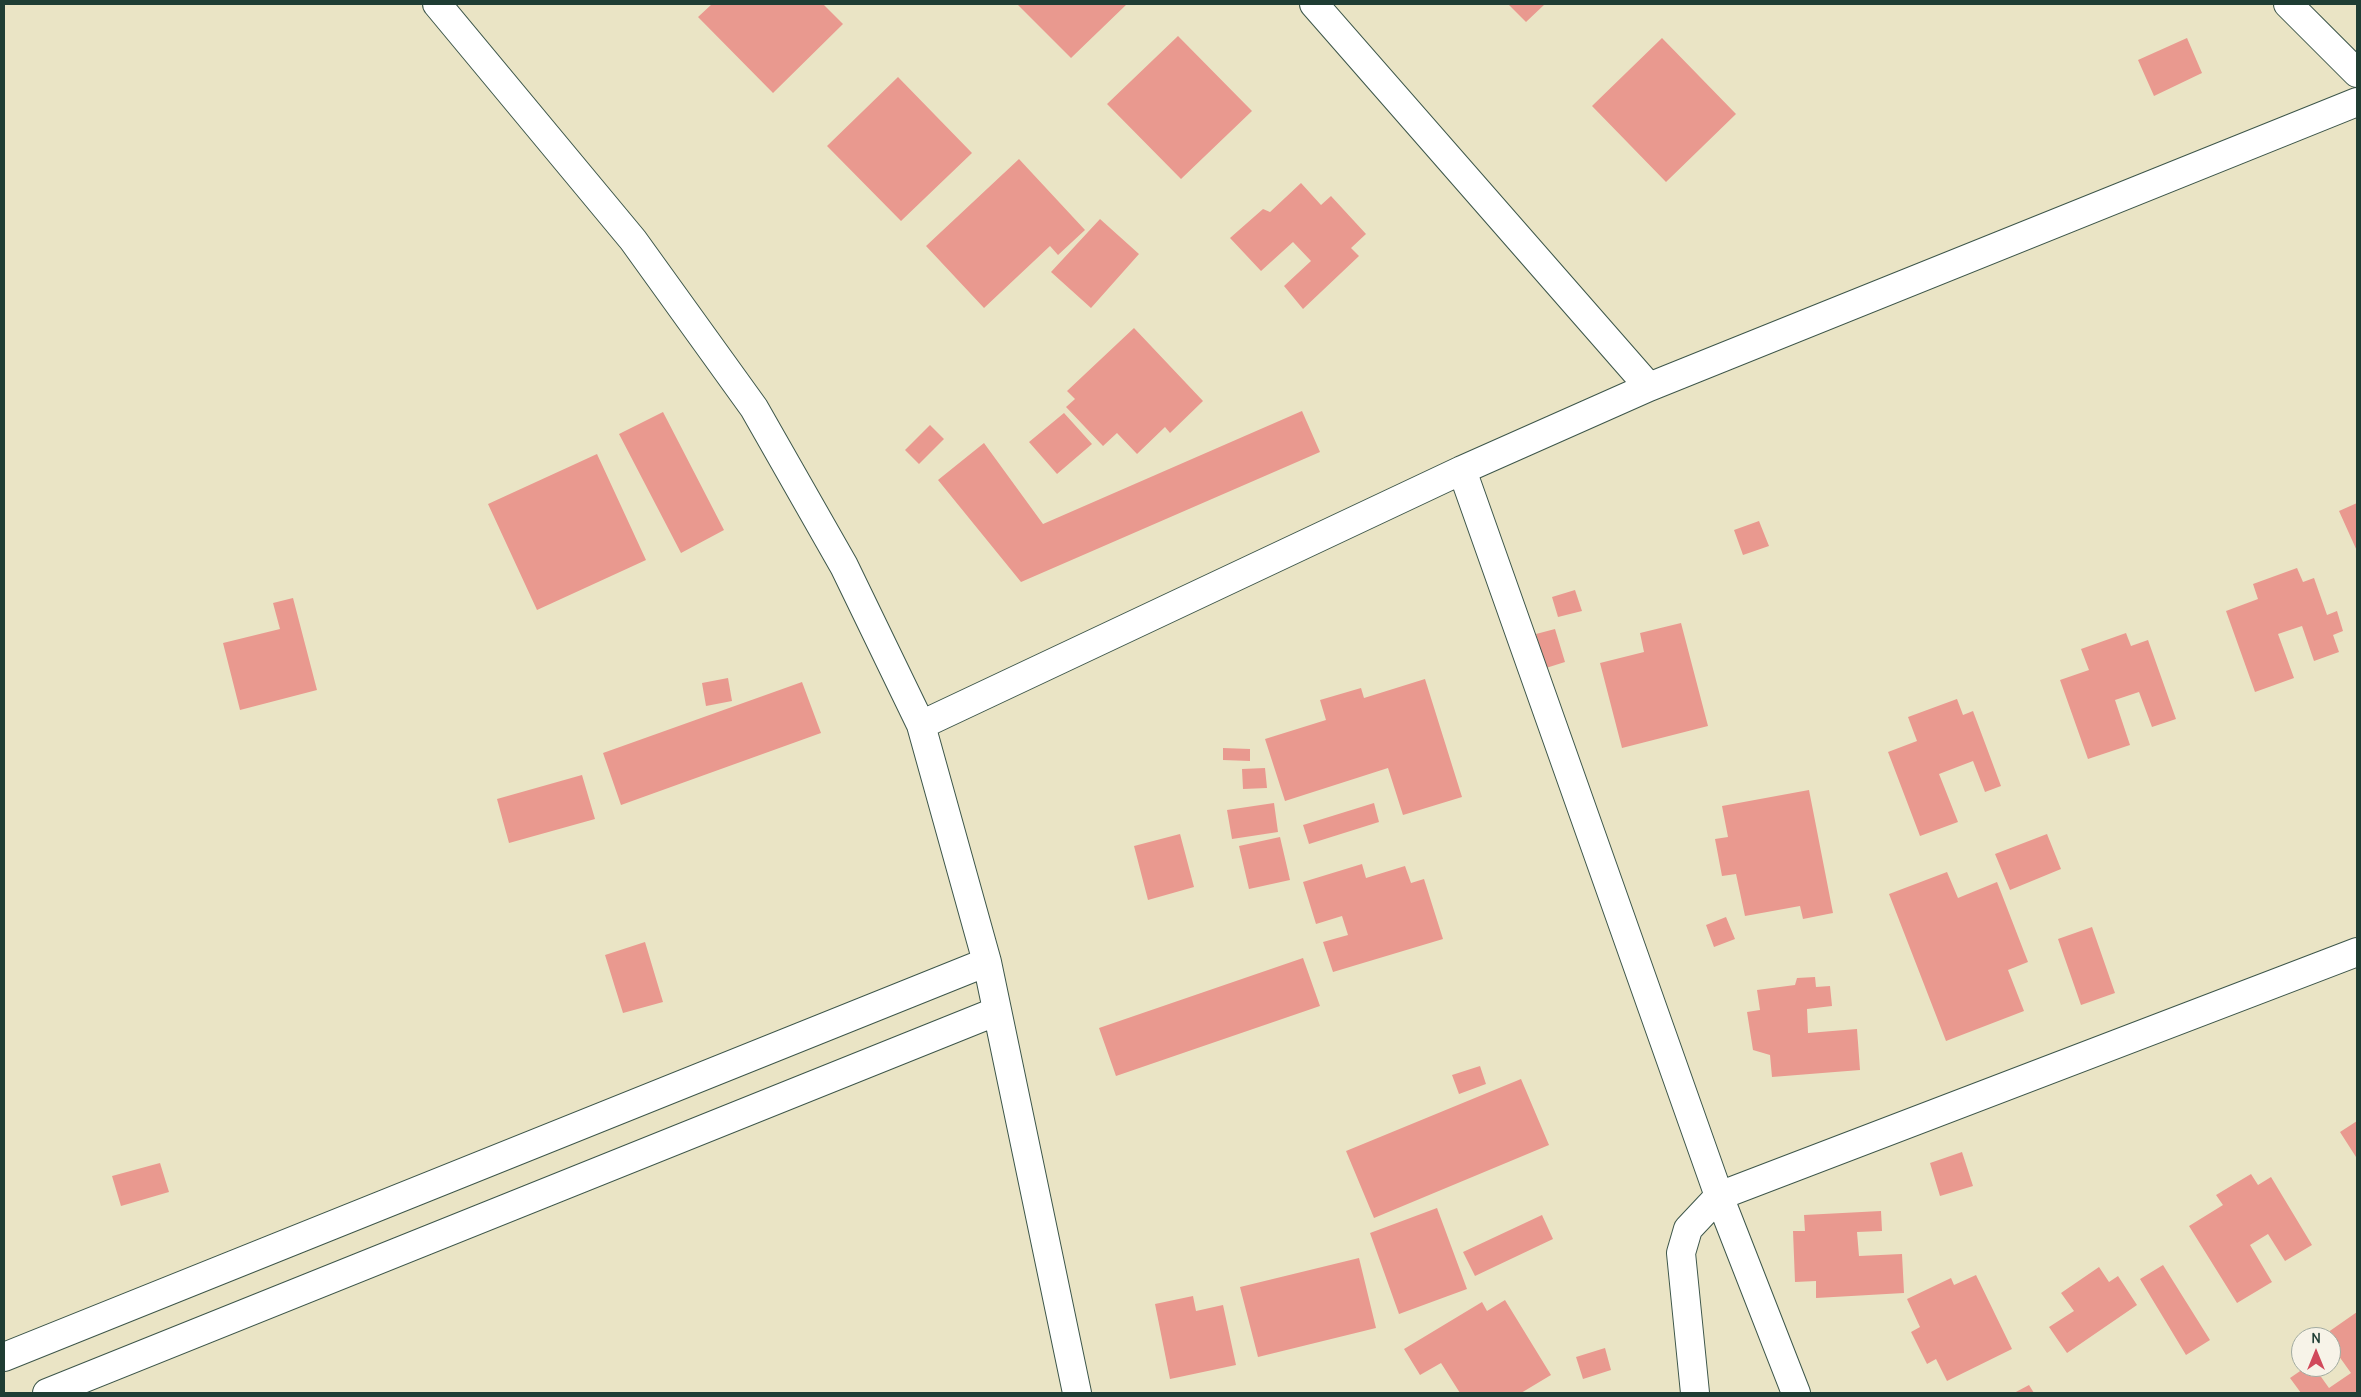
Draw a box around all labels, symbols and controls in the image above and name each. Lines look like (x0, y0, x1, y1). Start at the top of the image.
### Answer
north arrow (2291, 1327, 2341, 1377)
text: N (2311, 1329, 2321, 1347)

